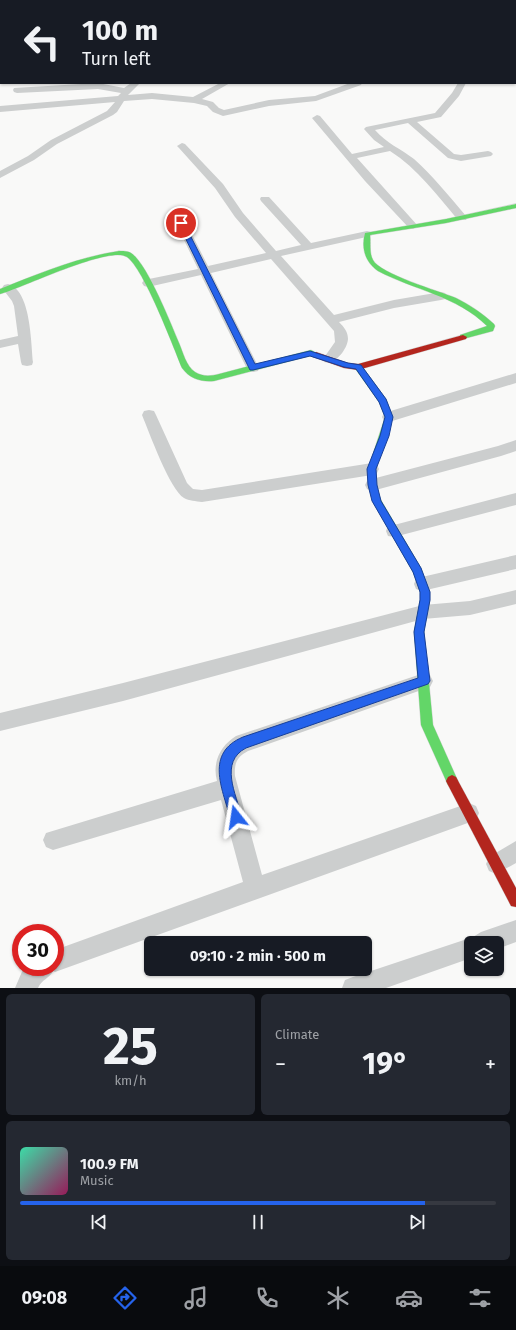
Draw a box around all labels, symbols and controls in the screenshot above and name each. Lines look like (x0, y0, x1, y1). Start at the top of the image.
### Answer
text: 100 m (82, 14, 158, 47)
icon: left (16, 16, 68, 68)
text: Turn left (82, 48, 151, 70)
pin (164, 206, 198, 240)
icon: arrive (170, 212, 192, 234)
position arrow (215, 796, 257, 838)
speed limit sign: 30 (12, 924, 64, 976)
map controls (464, 936, 504, 976)
button: layers (464, 936, 504, 976)
text: 09:10 · 2 min · 500 m (190, 947, 326, 965)
text: 25 (103, 1015, 158, 1078)
text: Climate (275, 1027, 319, 1042)
text: 19° (362, 1046, 409, 1082)
text: − (275, 1051, 286, 1078)
text: + (485, 1051, 496, 1078)
text: km/h (114, 1073, 147, 1088)
text: 100.9 FM (80, 1155, 138, 1173)
text: Music (80, 1173, 114, 1188)
icon: previous (88, 1211, 110, 1233)
icon: pause (247, 1211, 269, 1233)
icon: next (406, 1211, 428, 1233)
icon: directions (111, 1284, 139, 1312)
icon: music (182, 1284, 210, 1312)
icon: phone (253, 1284, 281, 1312)
icon: climate (324, 1284, 352, 1312)
icon: car (395, 1284, 423, 1312)
icon: filters (466, 1284, 494, 1312)
text: 09:08 (22, 1287, 67, 1309)

